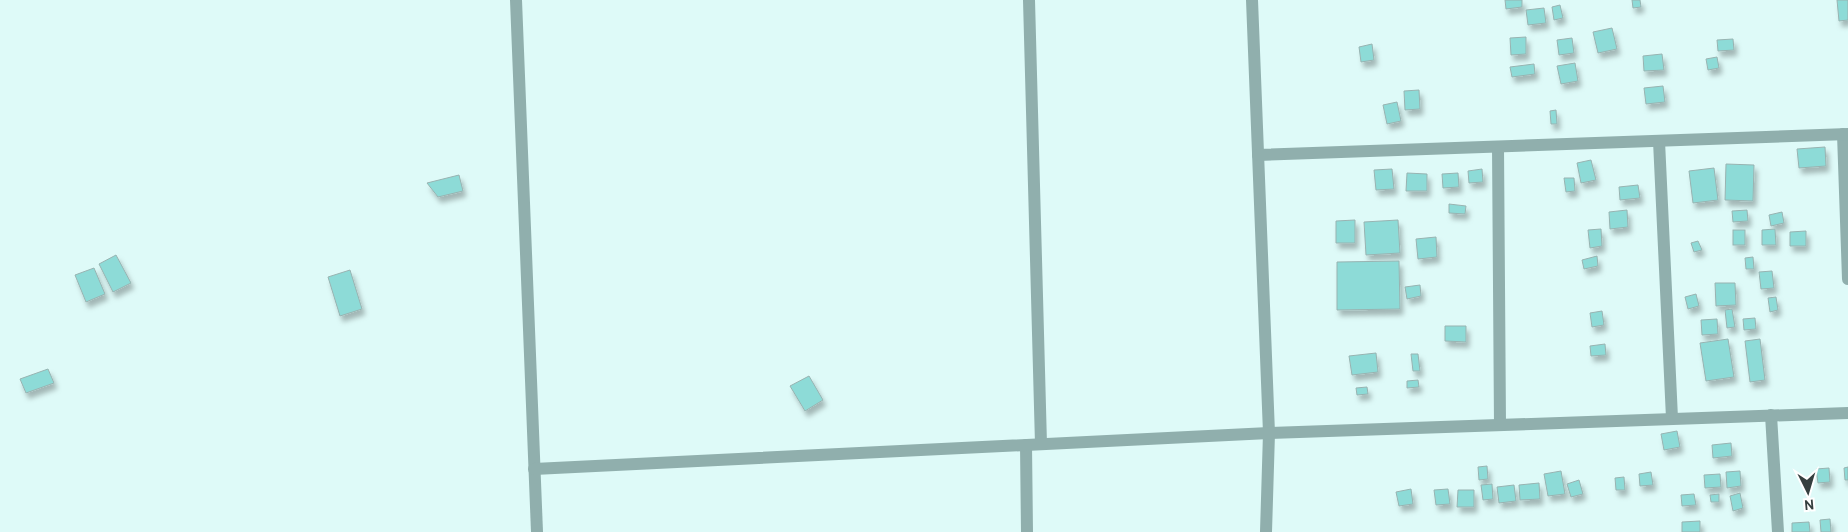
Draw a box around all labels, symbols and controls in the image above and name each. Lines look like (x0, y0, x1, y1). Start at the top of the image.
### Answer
north arrow (1783, 467, 1833, 517)
text: N (1803, 495, 1815, 512)

